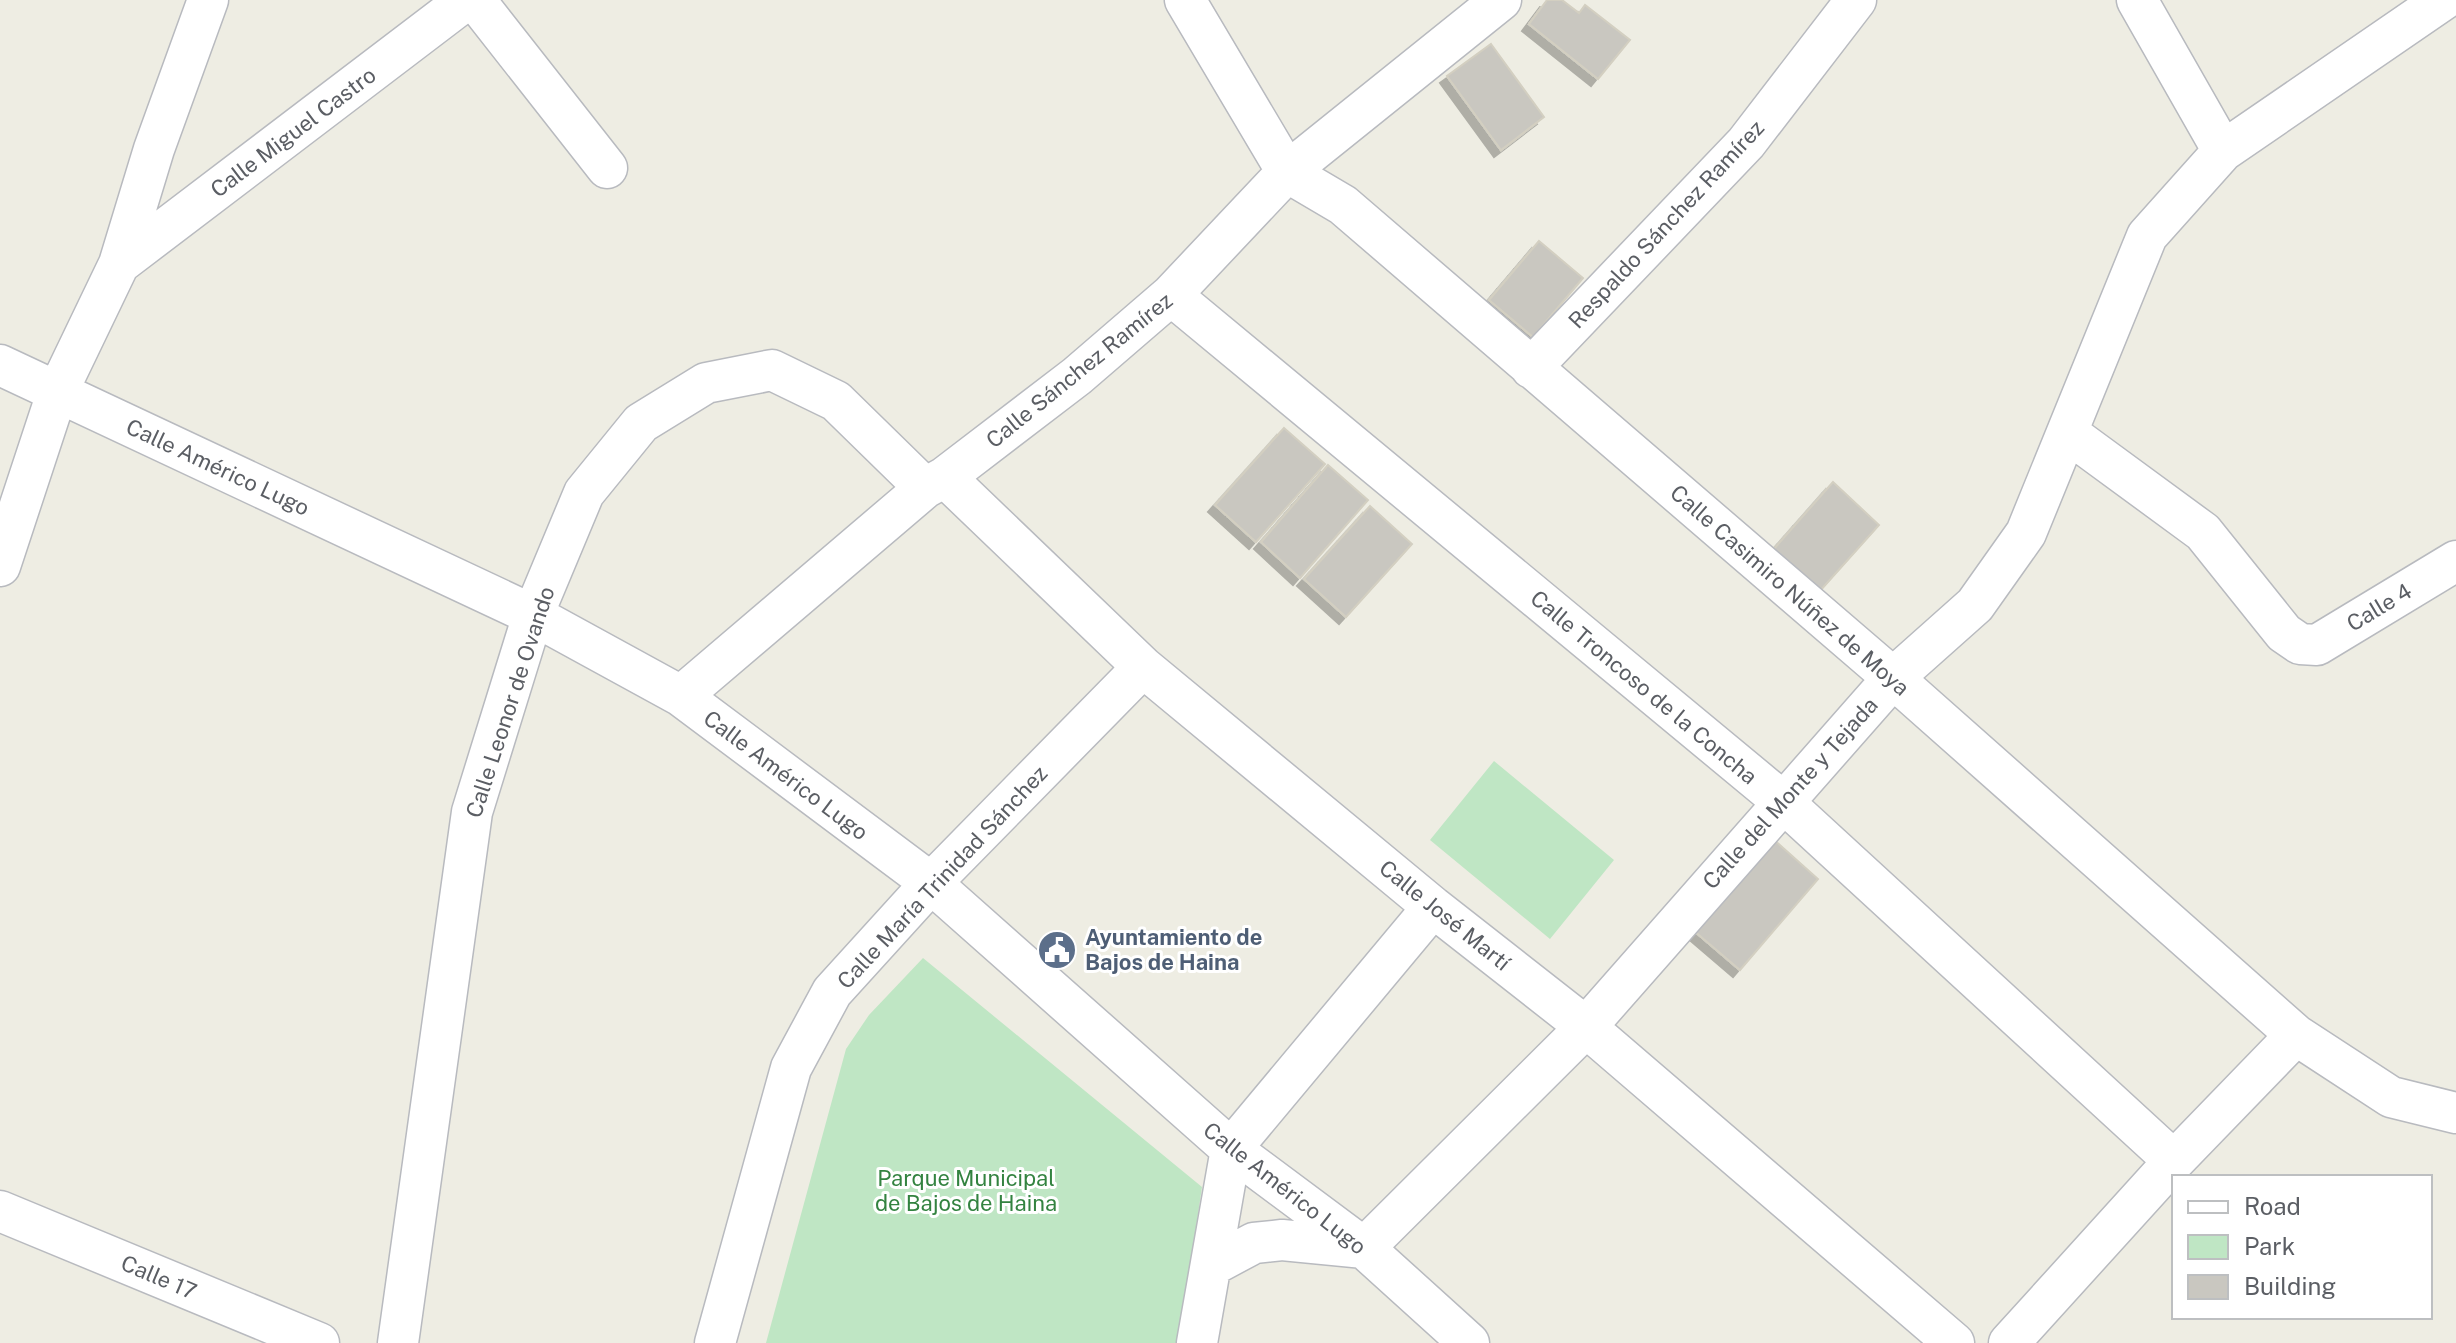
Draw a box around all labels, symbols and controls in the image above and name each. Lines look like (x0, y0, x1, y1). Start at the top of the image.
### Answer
street label: Calle Miguel Castro (205, 61, 381, 203)
street label: Respaldo Sánchez Ramírez (1563, 115, 1769, 333)
street label: Calle Sánchez Ramírez (981, 287, 1177, 453)
street label: Calle Américo Lugo (122, 413, 314, 521)
street label: Calle Casimiro Núñez de Moya (1665, 479, 1915, 701)
street label: Calle 4 (2342, 577, 2416, 636)
street label: Calle Leonor de Ovando (460, 583, 560, 821)
street label: Calle Troncoso de la Concha (1525, 585, 1763, 789)
street label: Calle del Monte y Tejada (1697, 692, 1883, 894)
street label: Calle Américo Lugo (699, 705, 873, 845)
street label: Calle María Trinidad Sánchez (832, 760, 1052, 994)
street label: Calle José Martí (1374, 854, 1516, 976)
place label: Ayuntamiento de Bajos de Haina (1085, 924, 1262, 975)
public building icon: Ayuntamiento de Bajos de Haina (1036, 929, 1078, 971)
street label: Calle Américo Lugo (1199, 1116, 1371, 1260)
park label: Parque Municipal de Bajos de Haina (875, 1165, 1057, 1216)
legend (2172, 1175, 2432, 1319)
text: Road (2244, 1192, 2301, 1220)
text: Park (2244, 1232, 2295, 1260)
street label: Calle 17 (117, 1250, 201, 1304)
text: Building (2244, 1272, 2336, 1300)

